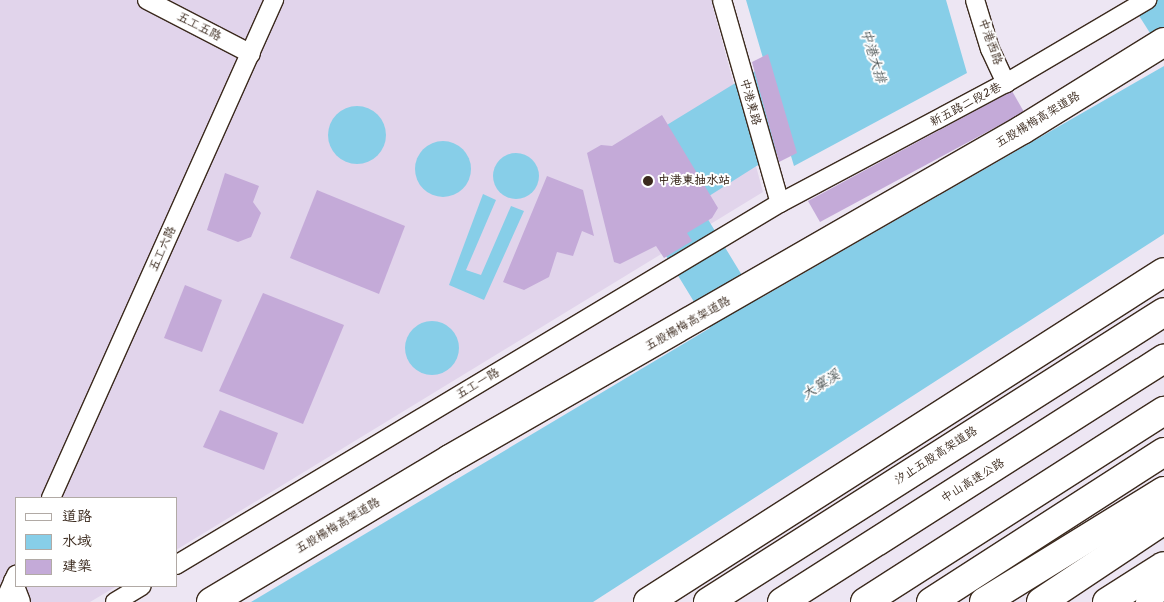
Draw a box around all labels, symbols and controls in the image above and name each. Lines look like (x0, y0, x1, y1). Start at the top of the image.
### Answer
street label: 五工五路 (174, 10, 224, 44)
street label: 中港西路 (975, 17, 1005, 67)
water label: 中港大排 (857, 27, 889, 85)
street label: 中港東路 (736, 77, 764, 127)
street label: 新五路二段2巷 (928, 80, 1004, 130)
street label: 五股楊梅高架道路 (993, 89, 1083, 151)
place label: 中港東抽水站 (658, 174, 730, 188)
marker: 中港東抽水站 (642, 175, 654, 187)
street label: 五工六路 (147, 224, 179, 274)
street label: 五股楊梅高架道路 (643, 294, 733, 354)
street label: 五工一路 (454, 365, 502, 403)
water label: 大窠溪 (799, 367, 843, 403)
street label: 汐止五股高架道路 (892, 424, 980, 488)
street label: 中山高速公路 (939, 456, 1007, 506)
street label: 五股楊梅高架道路 (293, 495, 383, 557)
legend (15, 497, 178, 587)
text: 道路 (62, 505, 92, 529)
text: 水域 (62, 530, 92, 554)
text: 建築 (62, 555, 92, 579)

